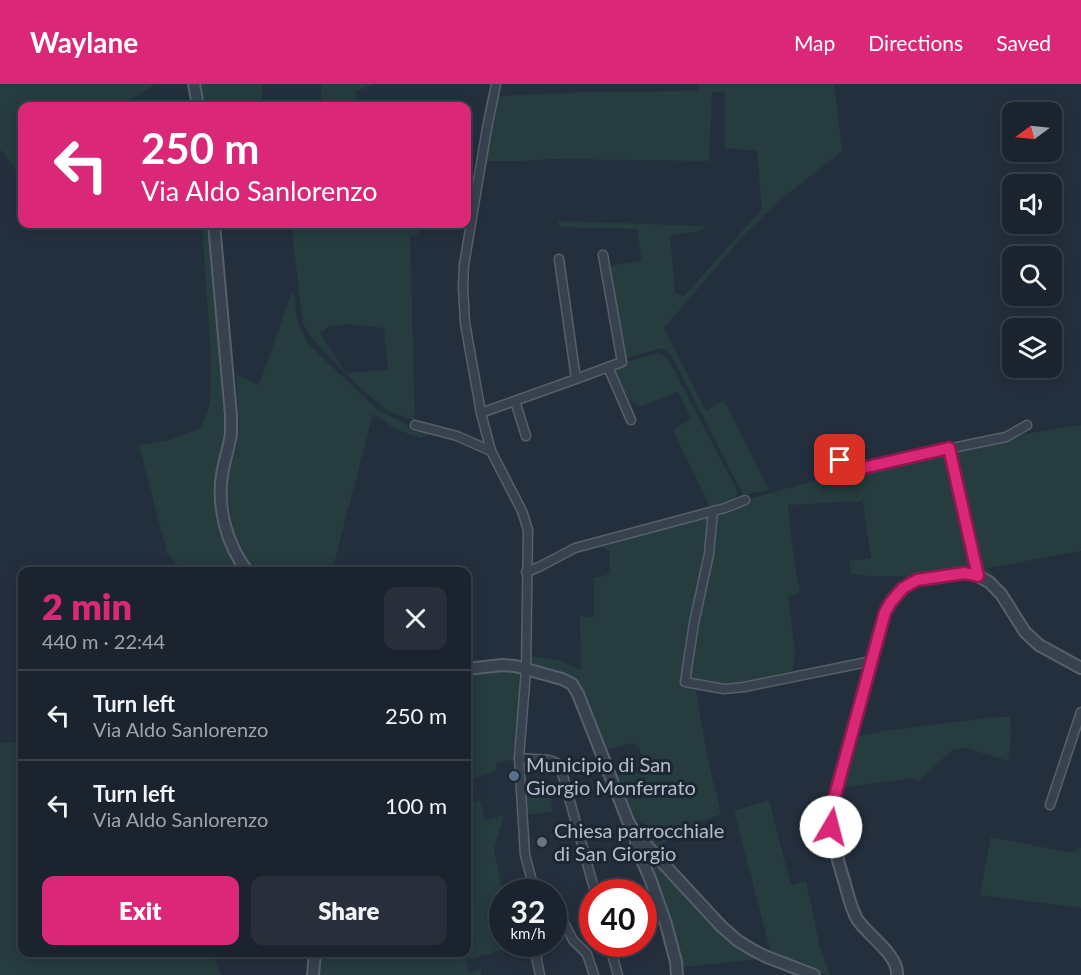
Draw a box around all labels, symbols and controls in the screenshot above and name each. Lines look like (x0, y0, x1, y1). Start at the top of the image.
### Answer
text: Waylane (30, 25, 138, 59)
text: Map (794, 30, 835, 55)
text: Directions (868, 30, 963, 55)
text: Saved (996, 30, 1051, 55)
north arrow (1002, 102, 1062, 162)
map controls (1002, 102, 1062, 378)
text: 250 m (141, 123, 259, 173)
icon: left (42, 126, 120, 204)
text: Via Aldo Sanlorenzo (141, 174, 378, 207)
button: sound (1002, 174, 1062, 234)
button: search (1002, 246, 1062, 306)
button: layers (1002, 318, 1062, 378)
pin (814, 434, 865, 485)
icon: arrive (823, 443, 856, 476)
text: 2 min (42, 584, 132, 628)
button: close (384, 587, 447, 650)
text: 440 m · 22:44 (42, 629, 165, 653)
text: Turn left (93, 690, 175, 717)
icon: left (42, 699, 75, 732)
text: 250 m (385, 702, 447, 729)
text: Via Aldo Sanlorenzo (93, 717, 268, 741)
place label: Municipio di San Giorgio Monferrato (526, 752, 696, 799)
marker: Municipio di San Giorgio Monferrato (507, 769, 521, 783)
text: Turn left (93, 780, 175, 807)
icon: left (42, 789, 75, 822)
text: 100 m (385, 792, 447, 819)
position arrow (799, 795, 863, 859)
text: Via Aldo Sanlorenzo (93, 807, 268, 831)
place label: Chiesa parrocchiale di San Giorgio (554, 818, 724, 865)
marker: Chiesa parrocchiale di San Giorgio (535, 835, 549, 849)
button: Exit (42, 876, 239, 945)
button: Share (251, 876, 447, 945)
speed limit sign: 40 (579, 879, 657, 957)
text: 32 (511, 893, 545, 929)
text: km/h (510, 924, 546, 942)

